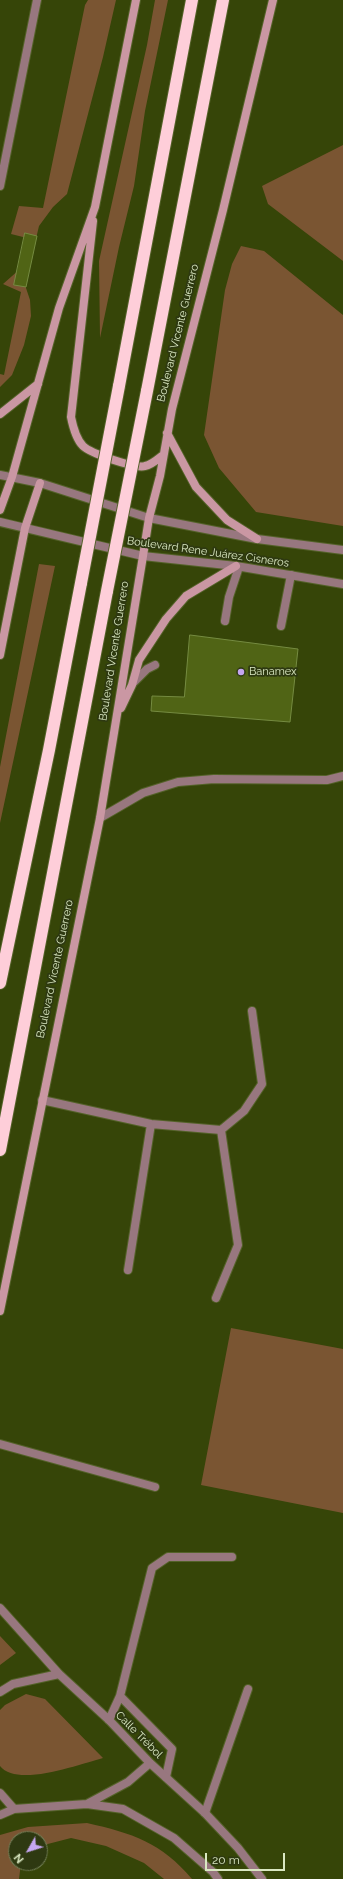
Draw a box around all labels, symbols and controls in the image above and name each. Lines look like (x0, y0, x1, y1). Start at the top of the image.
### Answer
street label: Boulevard Vicente Guerrero (154, 263, 202, 403)
street label: Boulevard Rene Juárez Cisneros (126, 534, 290, 570)
street label: Boulevard Vicente Guerrero (96, 580, 132, 722)
place label: Banamex (249, 665, 297, 679)
marker: Banamex (236, 667, 246, 677)
street label: Boulevard Vicente Guerrero (34, 898, 76, 1040)
street label: Calle Trébol (113, 1709, 165, 1761)
north arrow (8, 1831, 48, 1871)
scale bar (207, 1845, 287, 1871)
text: N (11, 1851, 27, 1866)
text: 20 m (212, 1853, 240, 1867)

